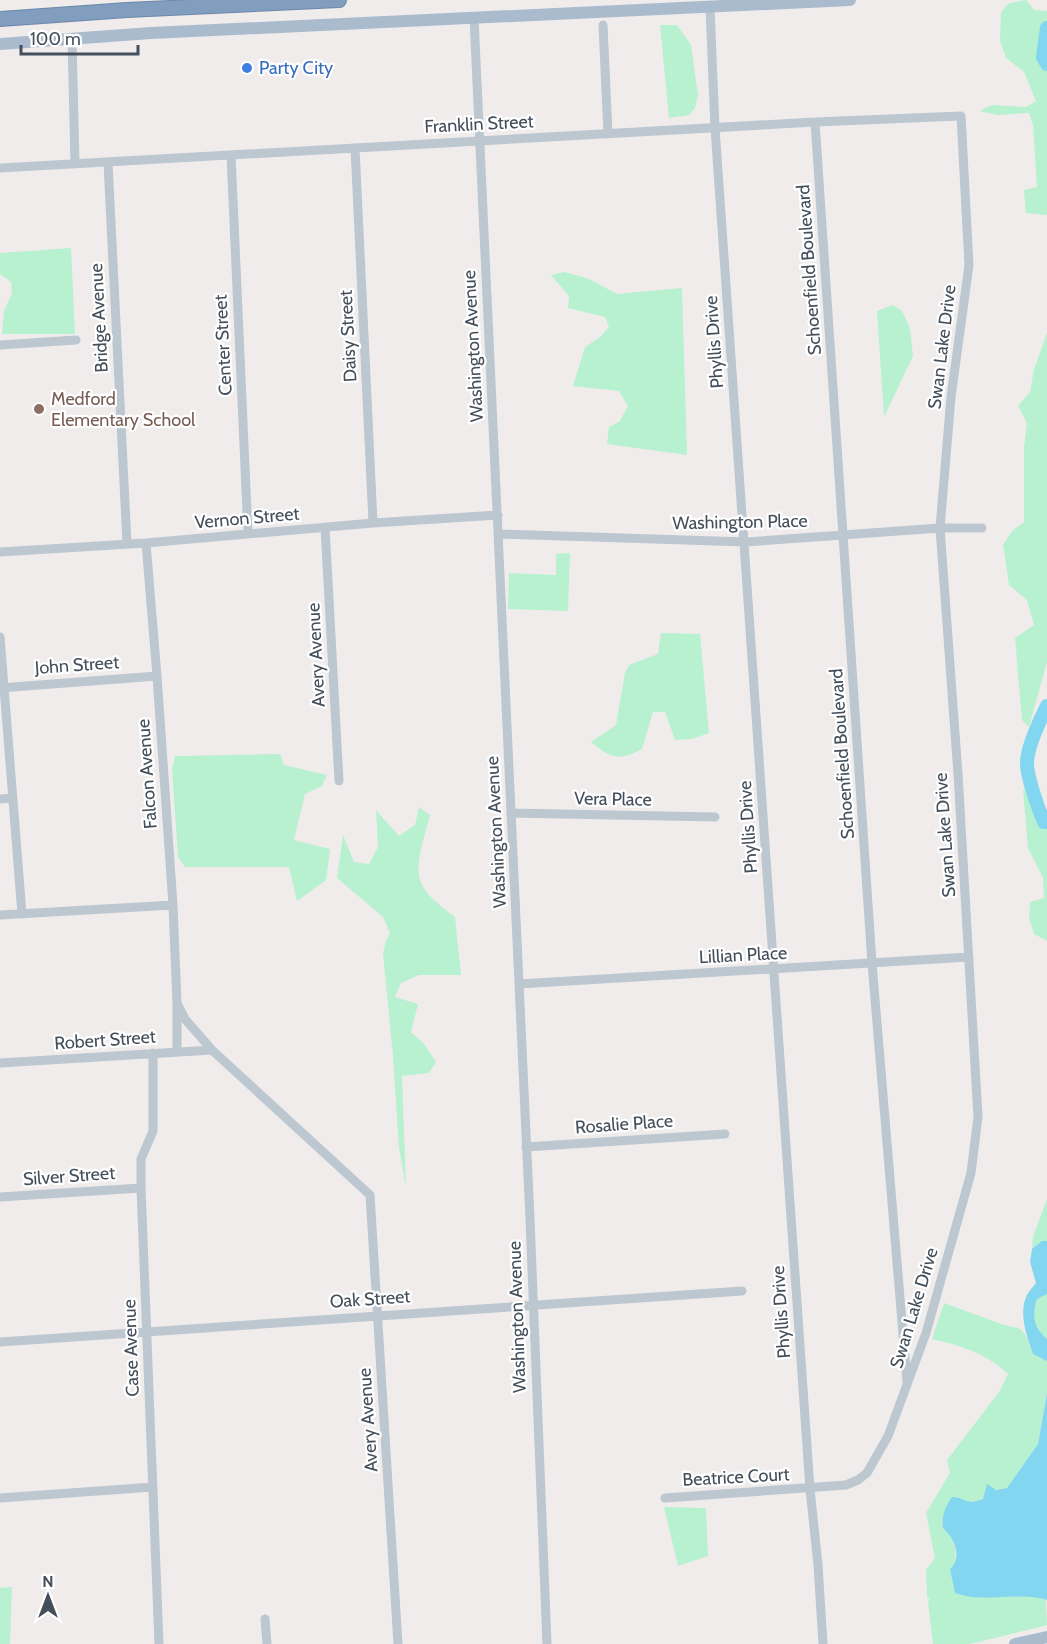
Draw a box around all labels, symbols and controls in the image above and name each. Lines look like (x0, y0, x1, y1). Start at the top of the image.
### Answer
scale bar (21, 18, 138, 56)
text: 100 m (30, 28, 81, 50)
place label: Party City (259, 57, 333, 79)
marker: Party City (240, 61, 254, 75)
street label: Franklin Street (424, 110, 534, 138)
street label: Schoenfield Boulevard (792, 184, 826, 356)
street label: Bridge Avenue (85, 263, 113, 373)
street label: Washington Avenue (458, 269, 488, 423)
street label: Swan Lake Drive (923, 284, 961, 410)
street label: Daisy Street (335, 289, 361, 383)
street label: Center Street (209, 294, 237, 396)
street label: Phyllis Drive (700, 295, 728, 389)
place label: Medford Elementary School (51, 388, 196, 431)
marker: Medford Elementary School (32, 402, 46, 416)
street label: Vernon Street (194, 502, 300, 534)
street label: Washington Place (672, 510, 808, 534)
street label: Avery Avenue (302, 602, 330, 708)
street label: John Street (33, 651, 120, 679)
street label: Schoenfield Boulevard (825, 668, 859, 840)
street label: Falcon Avenue (132, 718, 162, 830)
street label: Washington Avenue (481, 755, 511, 909)
street label: Swan Lake Drive (930, 772, 960, 898)
street label: Phyllis Drive (734, 780, 762, 874)
street label: Vera Place (574, 787, 652, 811)
street label: Lillian Place (698, 942, 788, 968)
street label: Robert Street (54, 1025, 156, 1055)
street label: Rosalie Place (574, 1110, 674, 1138)
street label: Silver Street (22, 1162, 116, 1190)
street label: Washington Avenue (503, 1241, 531, 1393)
street label: Swan Lake Drive (885, 1245, 943, 1371)
street label: Phyllis Drive (767, 1265, 795, 1359)
street label: Oak Street (329, 1285, 411, 1313)
street label: Case Avenue (118, 1299, 144, 1397)
street label: Avery Avenue (353, 1367, 383, 1473)
street label: Beatrice Court (682, 1463, 790, 1491)
north arrow (18, 1566, 78, 1626)
text: N (42, 1572, 54, 1591)

